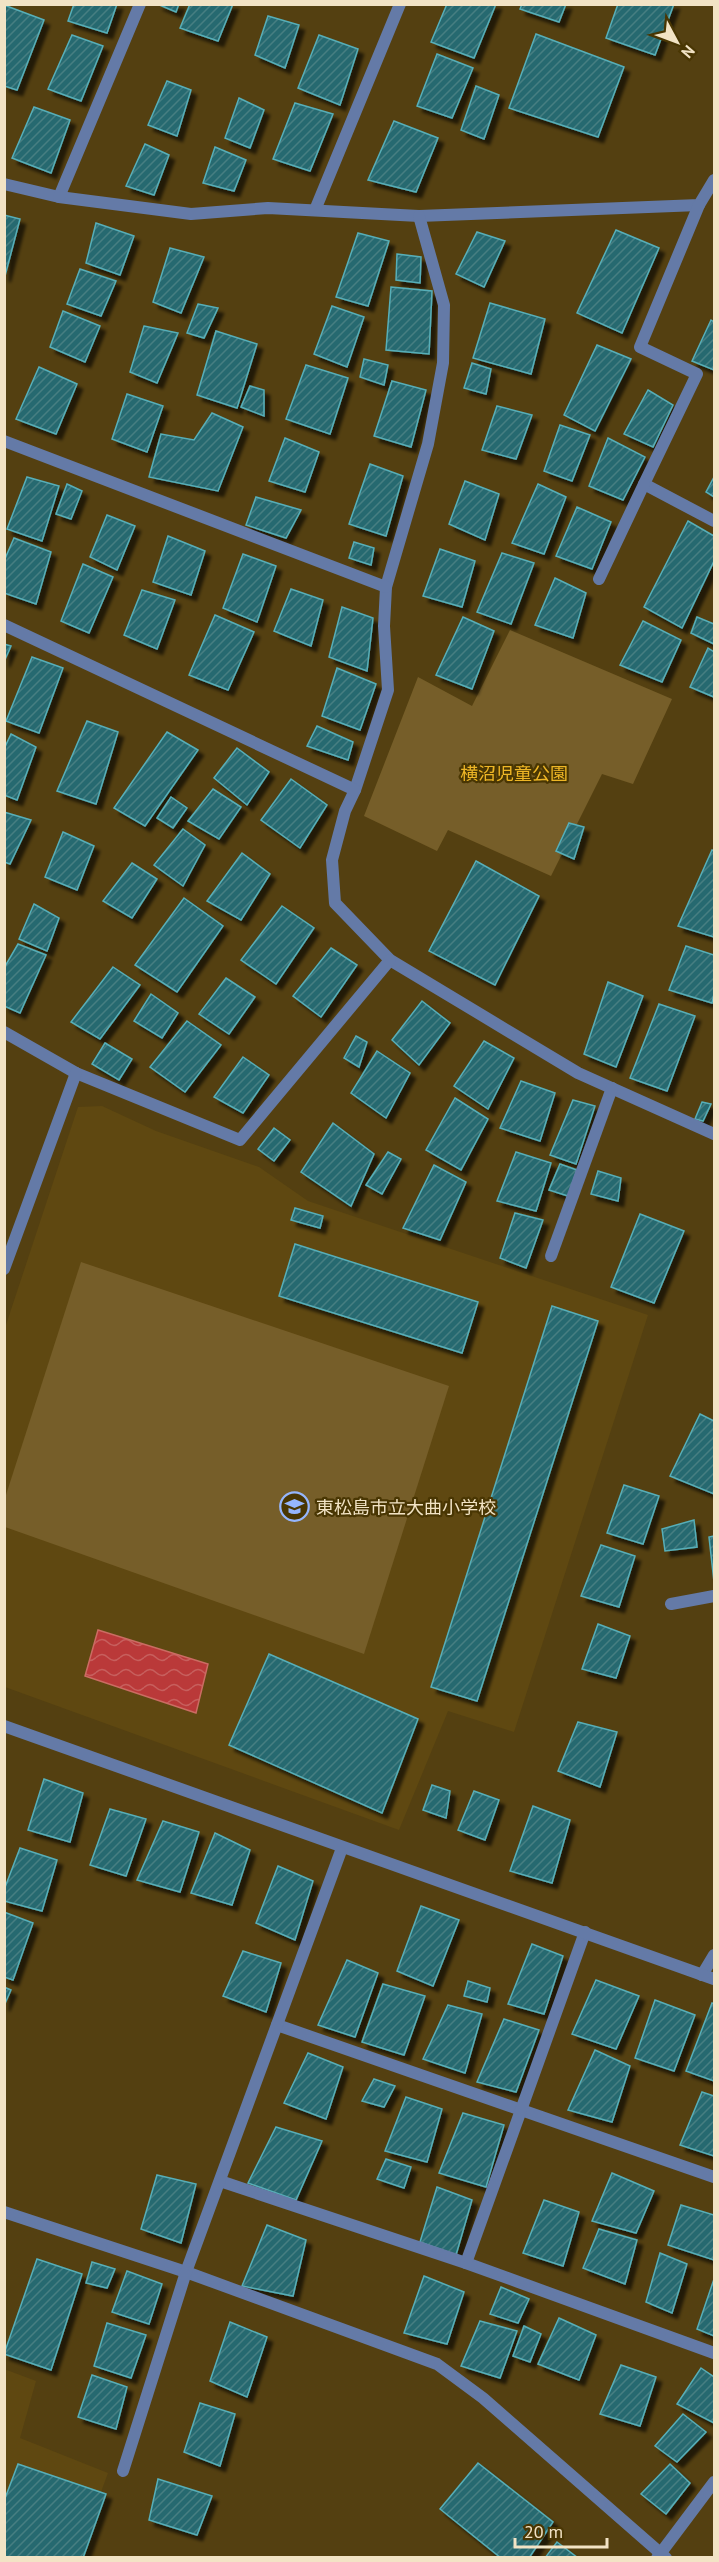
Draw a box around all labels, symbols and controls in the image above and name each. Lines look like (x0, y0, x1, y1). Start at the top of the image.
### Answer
north arrow (647, 12, 707, 72)
text: N (677, 41, 699, 62)
park label: 横沼児童公園 (460, 762, 568, 785)
school or university icon: 東松島市立大曲小学校 (279, 1491, 311, 1523)
place label: 東松島市立大曲小学校 (316, 1496, 496, 1519)
scale bar (515, 2511, 606, 2549)
text: 20 m (524, 2520, 563, 2543)

